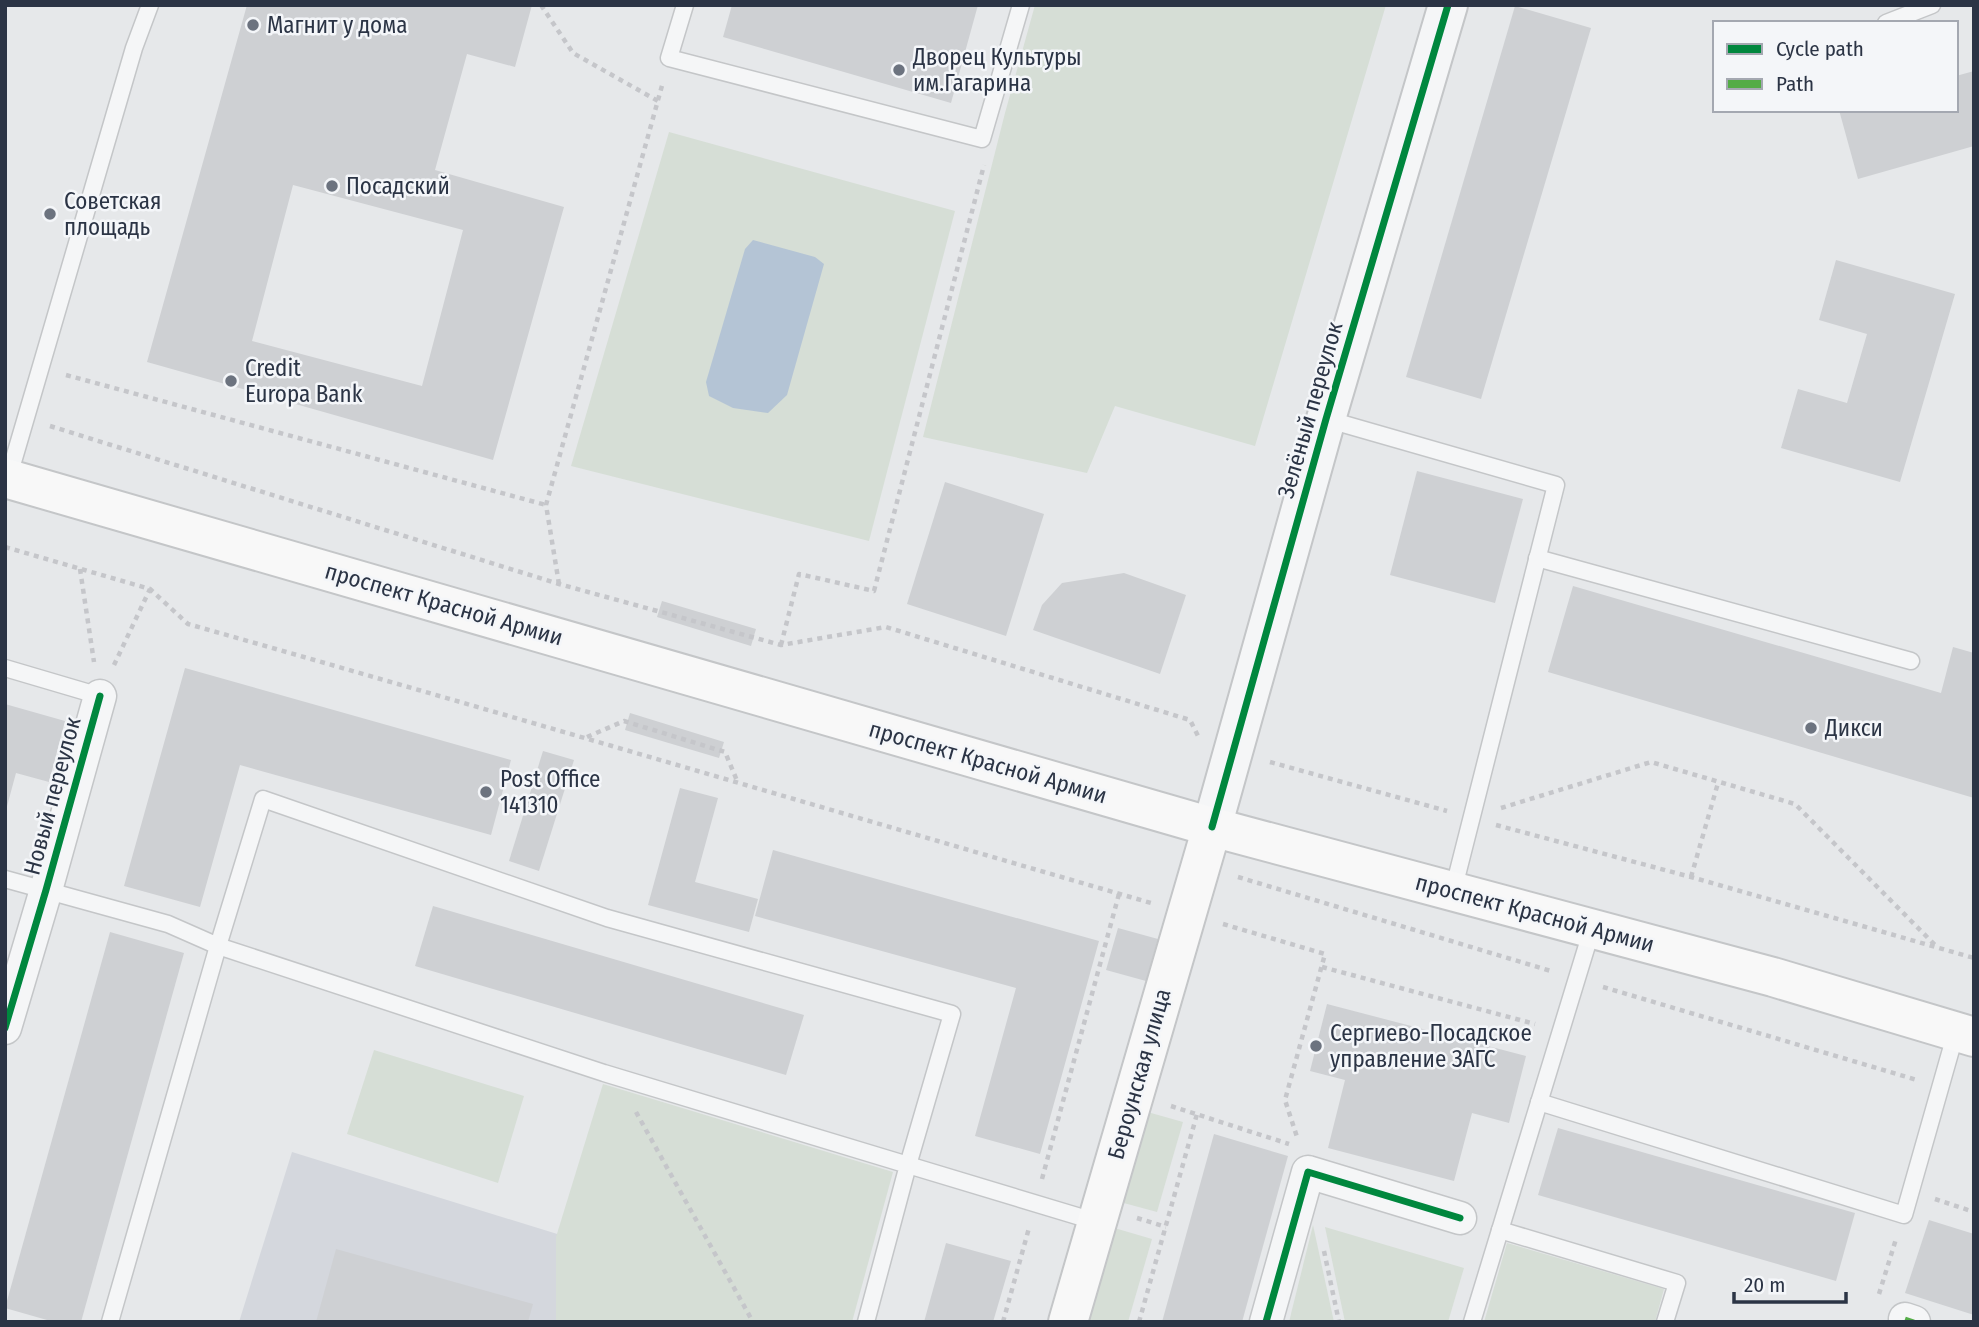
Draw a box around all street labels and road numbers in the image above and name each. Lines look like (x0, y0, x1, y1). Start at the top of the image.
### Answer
street label: Зелёный переулок (1271, 318, 1349, 501)
street label: проспект Красной Армии (322, 557, 566, 651)
street label: Новый переулок (17, 714, 87, 878)
street label: проспект Красной Армии (866, 715, 1110, 809)
street label: проспект Красной Армии (1413, 868, 1657, 958)
street label: Бероунская улица (1101, 985, 1177, 1163)

